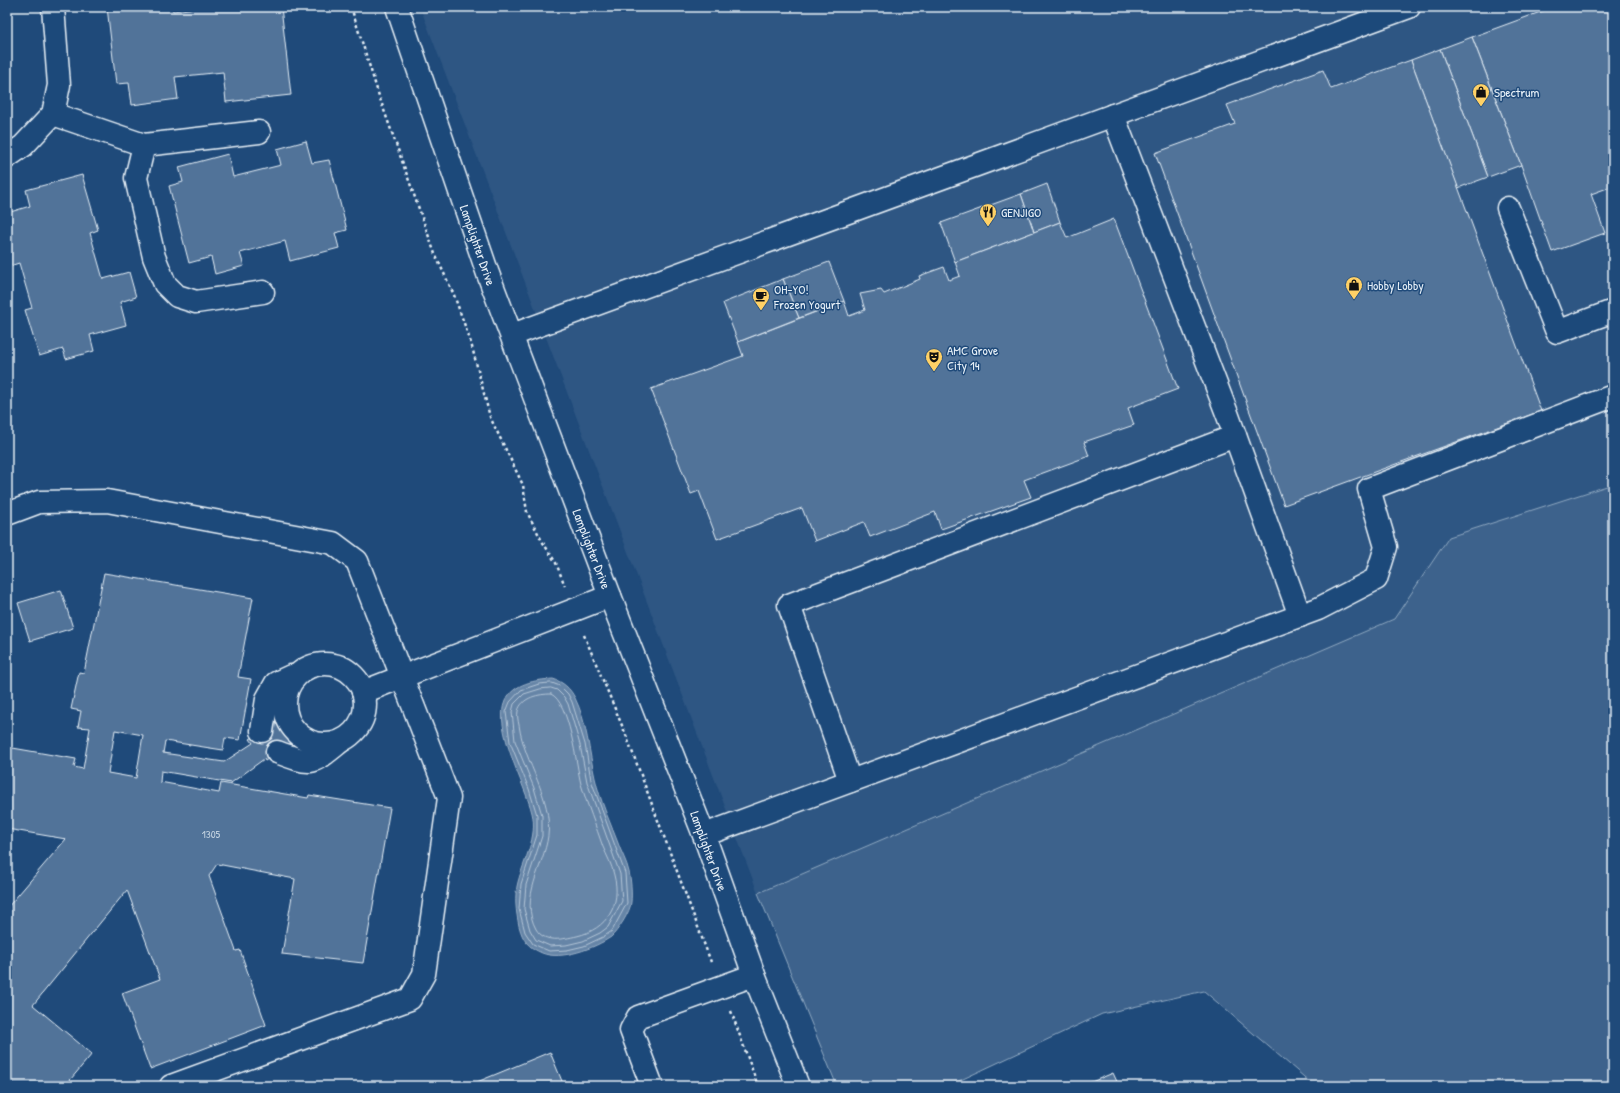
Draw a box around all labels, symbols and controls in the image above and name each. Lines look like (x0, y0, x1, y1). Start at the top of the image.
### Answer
shop icon: Spectrum (1471, 82, 1491, 107)
place label: Spectrum (1494, 83, 1539, 101)
street label: Lamplighter Drive (456, 202, 500, 288)
restaurant icon: GENJIGO (978, 202, 998, 227)
place label: GENJIGO (1001, 203, 1041, 221)
shop icon: Hobby Lobby (1344, 275, 1364, 300)
place label: Hobby Lobby (1367, 276, 1424, 294)
place label: OH-YO! Frozen Yogurt (773, 280, 841, 313)
cafe icon: OH-YO! Frozen Yogurt (751, 286, 771, 311)
place label: AMC Grove City 14 (947, 341, 998, 374)
theatre icon: AMC Grove City 14 (924, 347, 944, 372)
street label: Lamplighter Drive (569, 507, 615, 591)
street label: Lamplighter Drive (686, 808, 732, 894)
house number: 1305 (202, 827, 221, 841)

